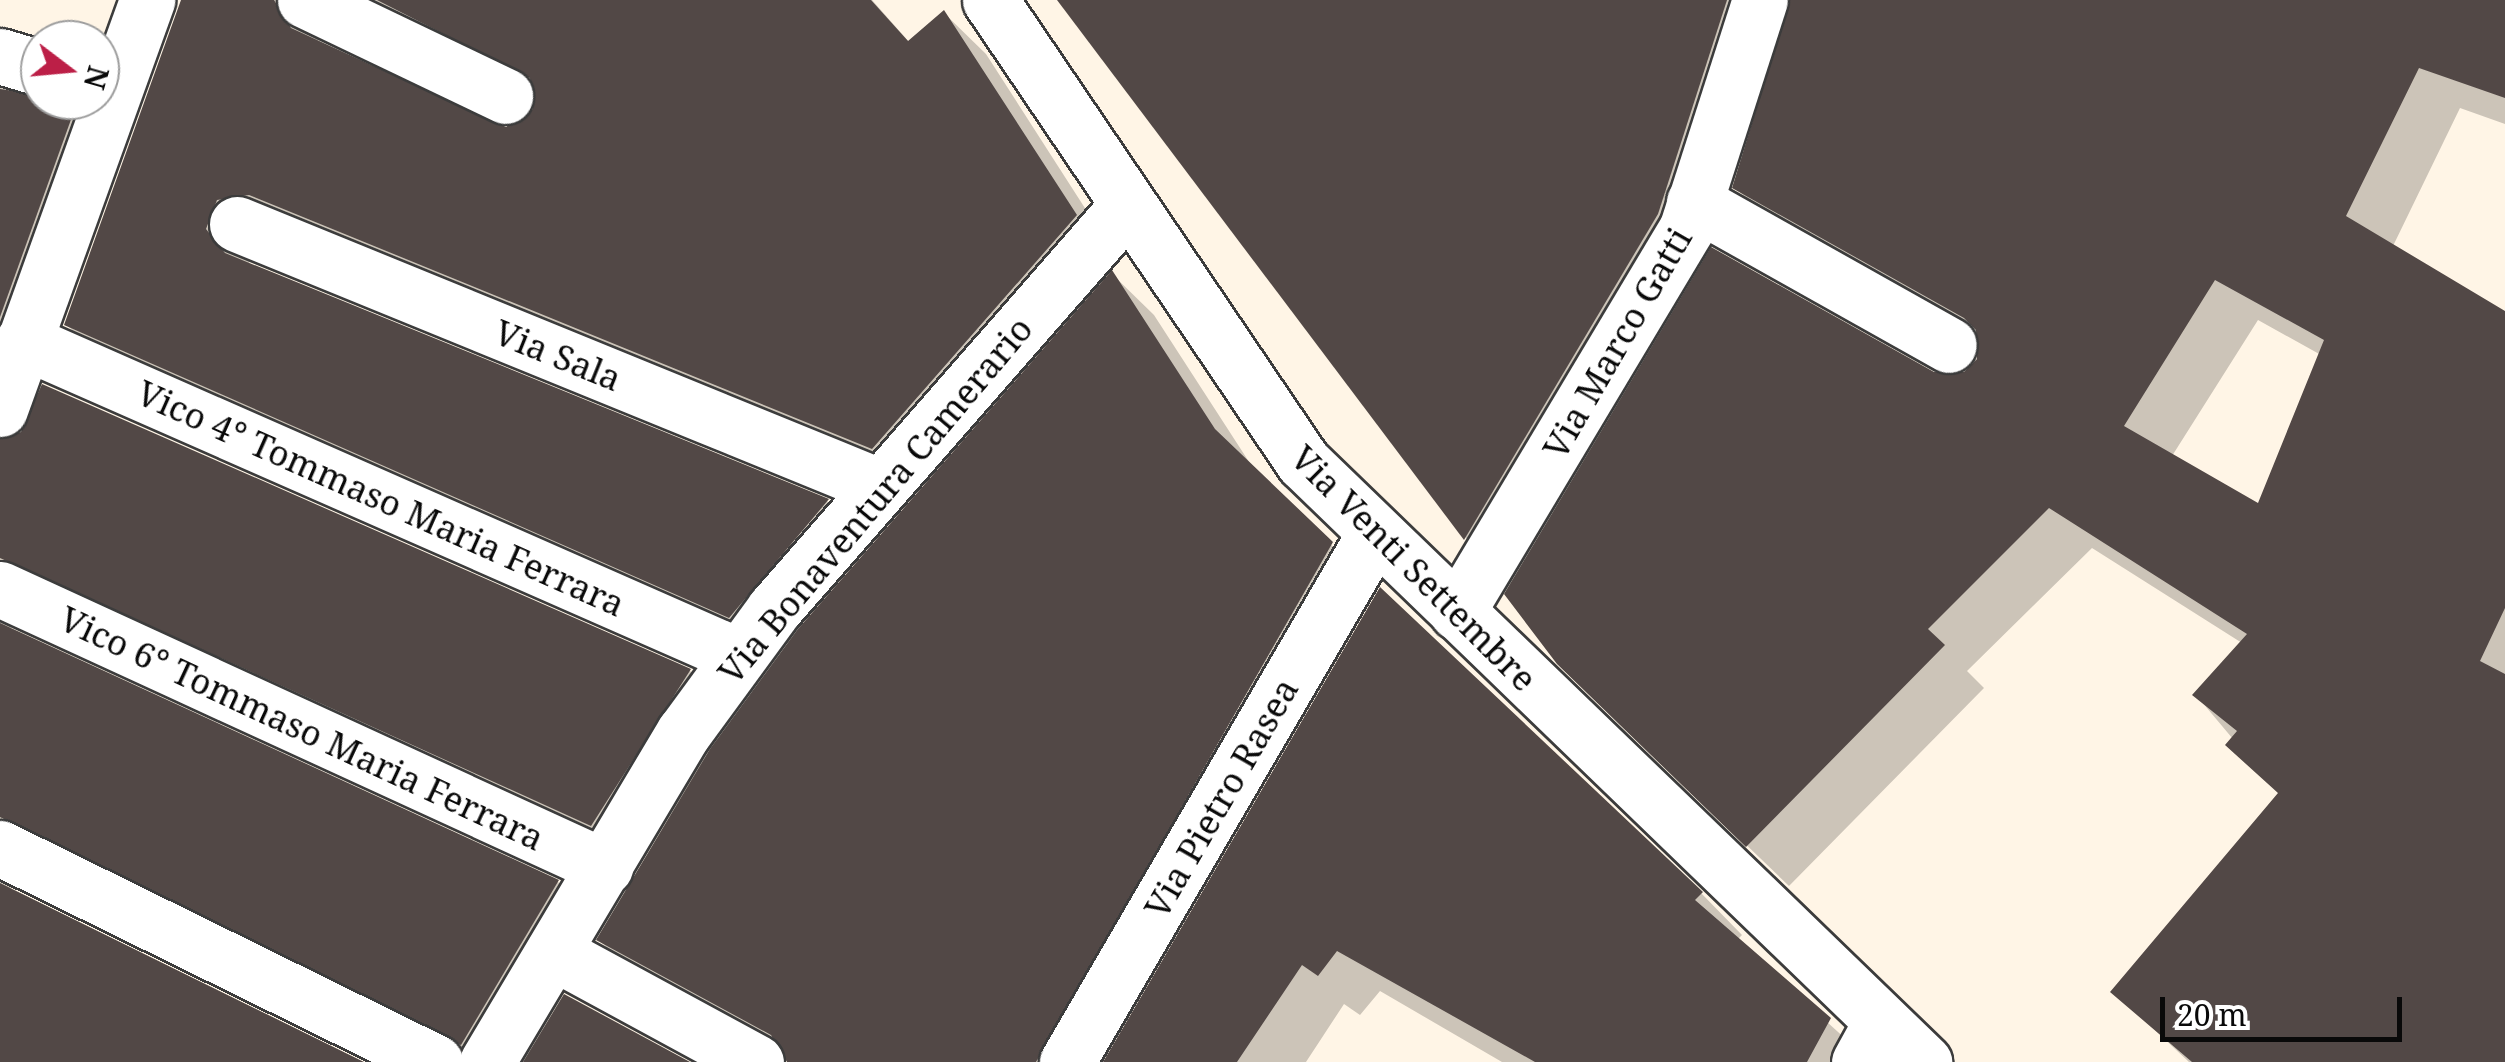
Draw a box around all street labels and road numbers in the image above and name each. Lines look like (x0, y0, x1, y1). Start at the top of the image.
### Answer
street label: Via Marco Gatti (1534, 220, 1700, 466)
street label: Via Bonaventura Camerario (709, 308, 1041, 692)
street label: Via Sala (489, 311, 627, 399)
street label: Vico 4° Tommaso Maria Ferrara (131, 371, 631, 625)
street label: Via Venti Settembre (1282, 436, 1546, 700)
street label: Vico 6° Tommaso Maria Ferrara (53, 597, 551, 859)
street label: Via Pietro Rasea (1135, 671, 1307, 925)

